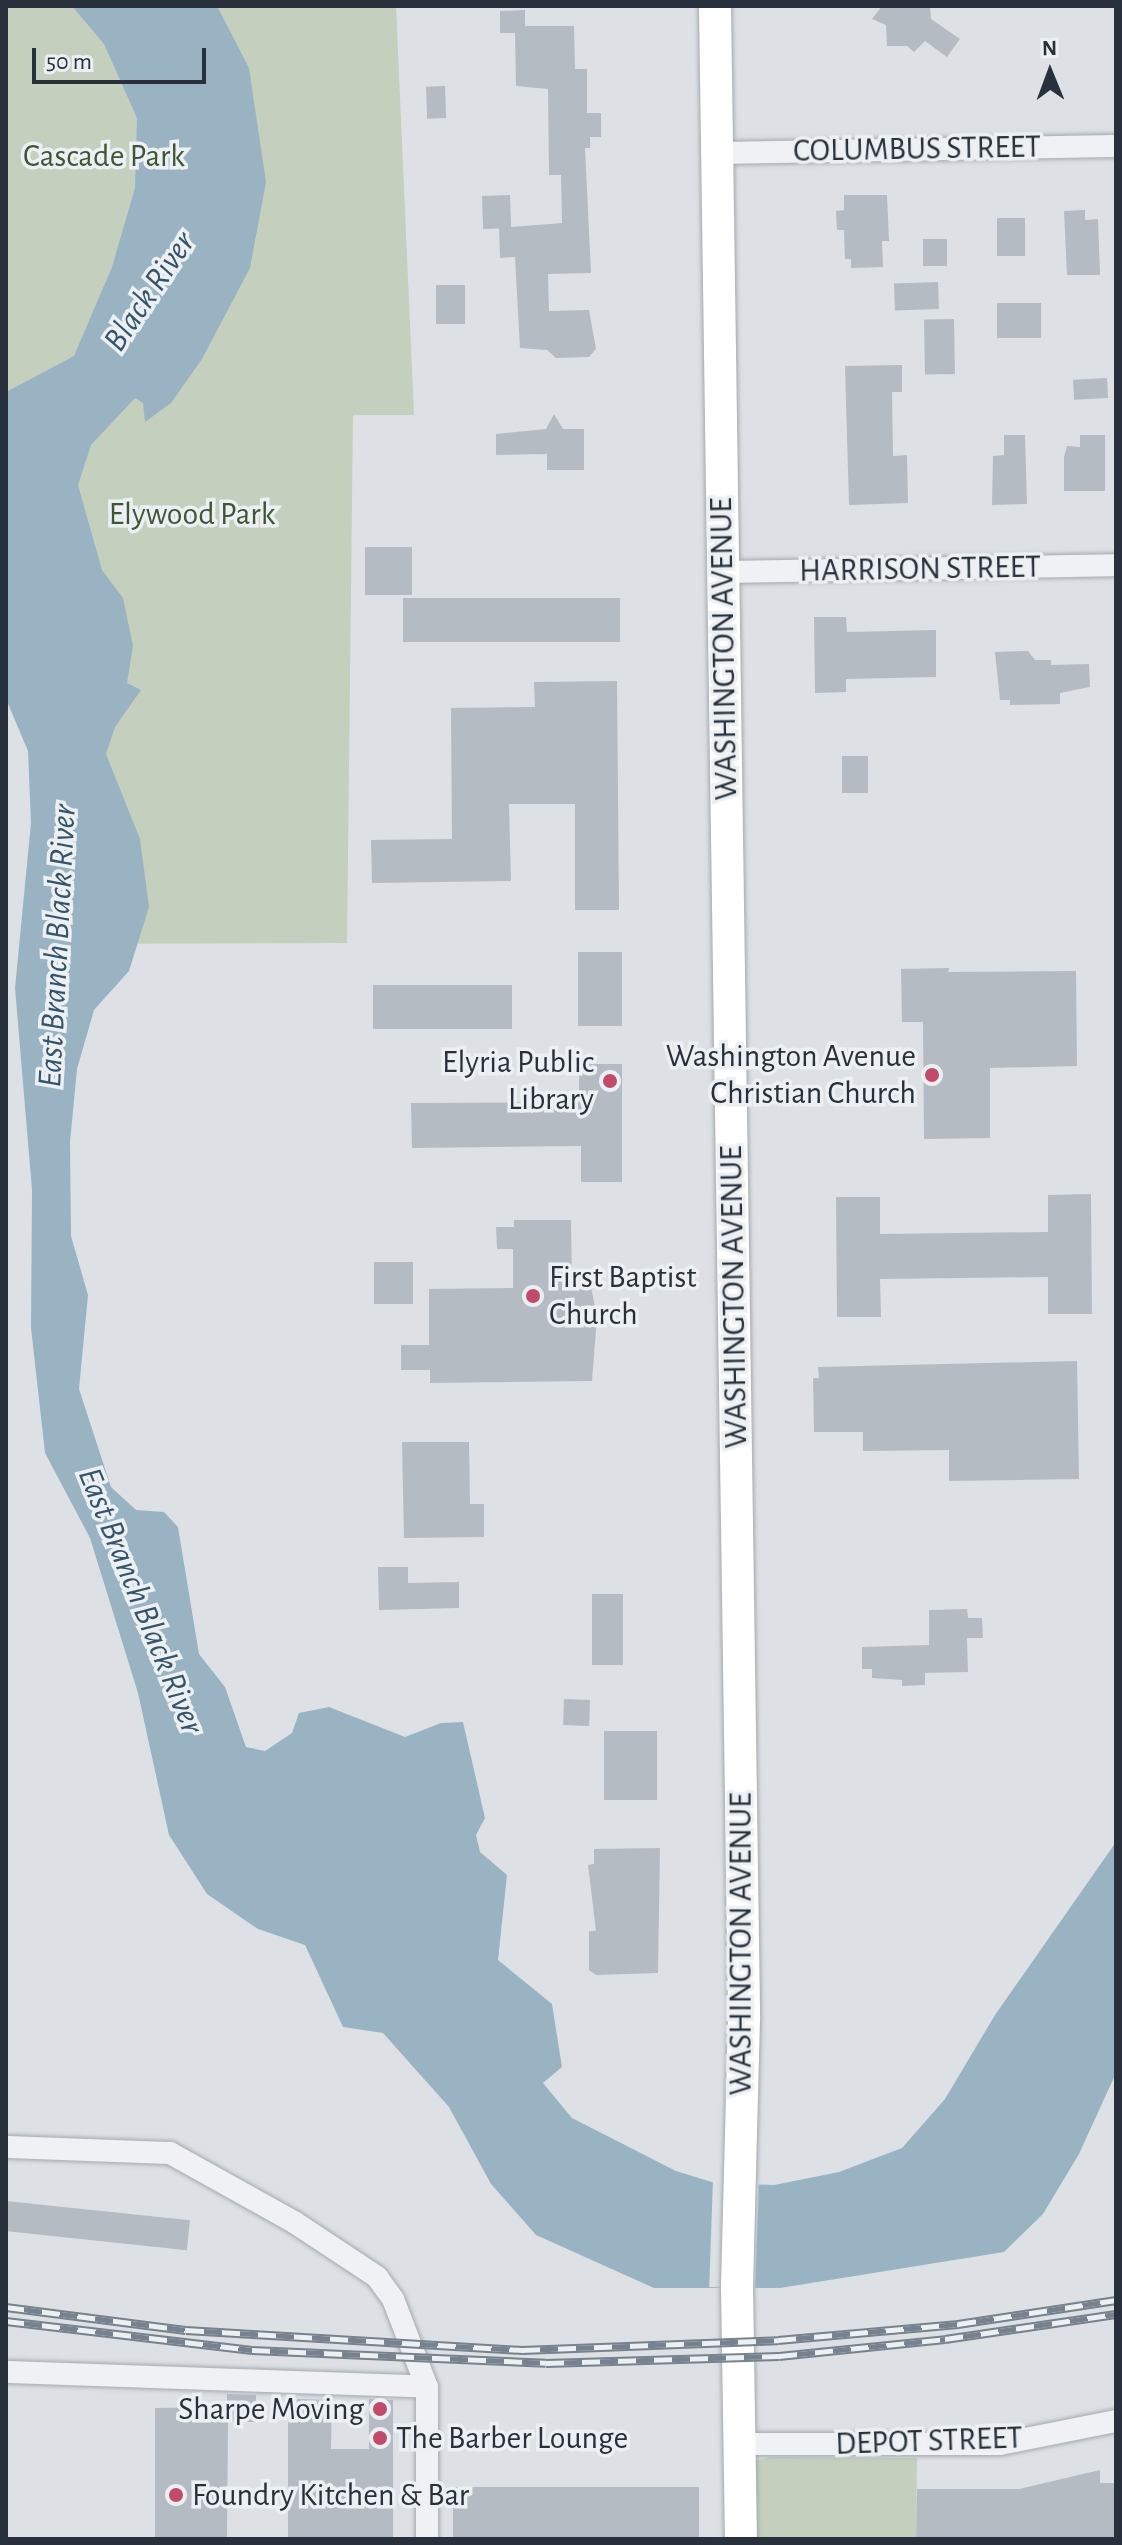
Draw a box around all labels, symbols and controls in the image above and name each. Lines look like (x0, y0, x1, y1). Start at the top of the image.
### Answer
scale bar (36, 32, 210, 82)
north arrow (1010, 32, 1090, 112)
text: N (1042, 37, 1057, 59)
text: 50 m (46, 50, 92, 74)
street label: COLUMBUS STREET (793, 128, 1041, 170)
park label: Cascade Park (23, 137, 185, 175)
water label: Black River (95, 224, 205, 360)
park label: Elywood Park (109, 495, 275, 533)
street label: WASHINGTON AVENUE (702, 497, 746, 801)
street label: HARRISON STREET (799, 548, 1041, 590)
water label: East Branch Black River (30, 803, 86, 1089)
place label: Washington Avenue Christian Church (666, 1038, 916, 1113)
place label: Elyria Public Library (442, 1044, 594, 1119)
marker: Washington Avenue Christian Church (923, 1066, 941, 1084)
marker: Elyria Public Library (601, 1072, 619, 1090)
street label: WASHINGTON AVENUE (712, 1145, 756, 1449)
place label: First Baptist Church (549, 1259, 697, 1334)
marker: First Baptist Church (524, 1287, 542, 1305)
water label: East Branch Black River (68, 1462, 212, 1740)
street label: WASHINGTON AVENUE (722, 1793, 760, 2095)
place label: Sharpe Moving (178, 2390, 364, 2428)
marker: Sharpe Moving (371, 2400, 389, 2418)
place label: The Barber Lounge (396, 2419, 628, 2457)
street label: DEPOT STREET (835, 2419, 1023, 2463)
marker: The Barber Lounge (371, 2429, 389, 2447)
place label: Foundry Kitchen & Bar (192, 2476, 469, 2514)
marker: Foundry Kitchen & Bar (167, 2486, 185, 2504)

